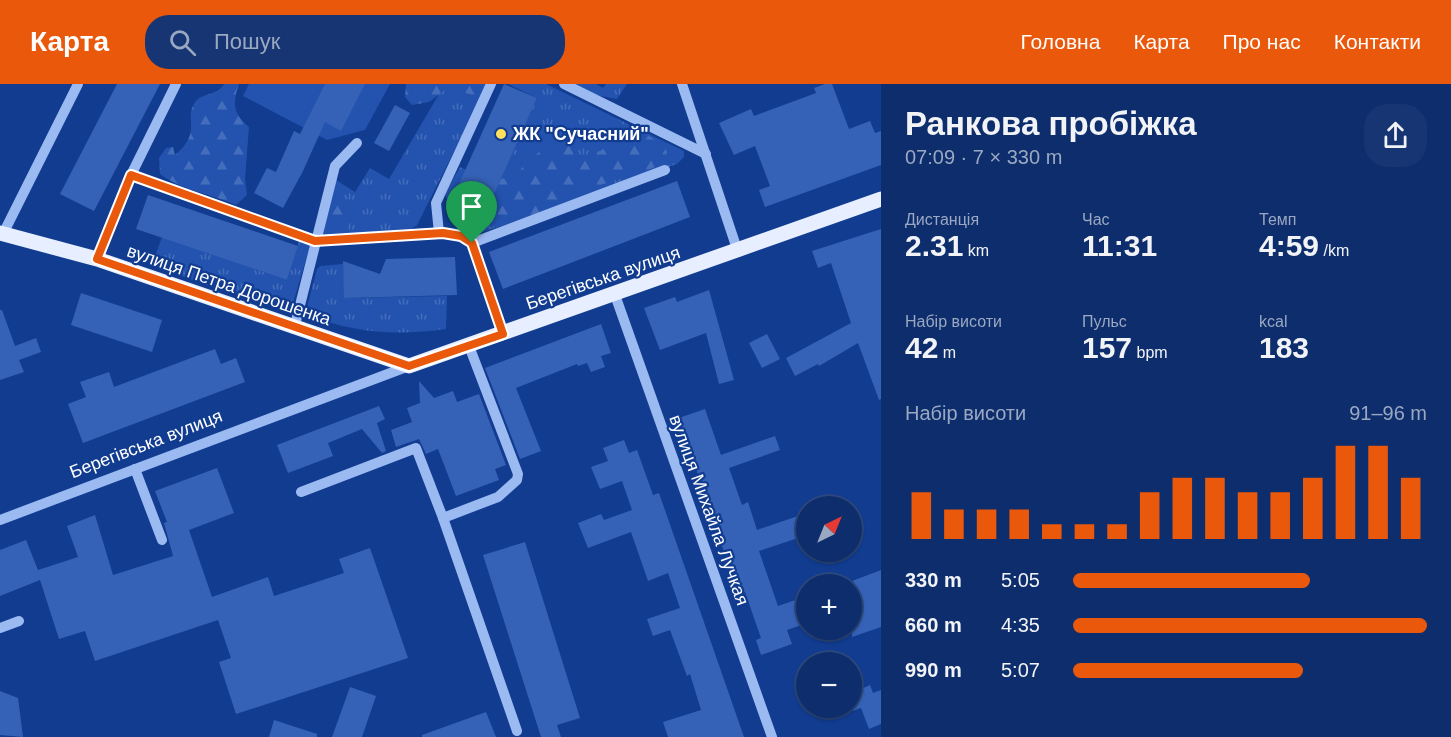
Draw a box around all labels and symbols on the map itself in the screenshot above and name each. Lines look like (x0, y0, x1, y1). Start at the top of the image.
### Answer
place label: ЖК "Сучасний" (512, 124, 649, 144)
marker: ЖК "Сучасний" (494, 127, 508, 141)
pin (446, 181, 497, 243)
street label: вулиця Петра Дорошенка (125, 241, 334, 330)
street label: Берегівська вулиця (523, 242, 683, 314)
street label: Берегівська вулиця (67, 406, 225, 482)
street label: вулиця Михайла Лучкая (665, 412, 753, 608)
north arrow (796, 496, 862, 562)

